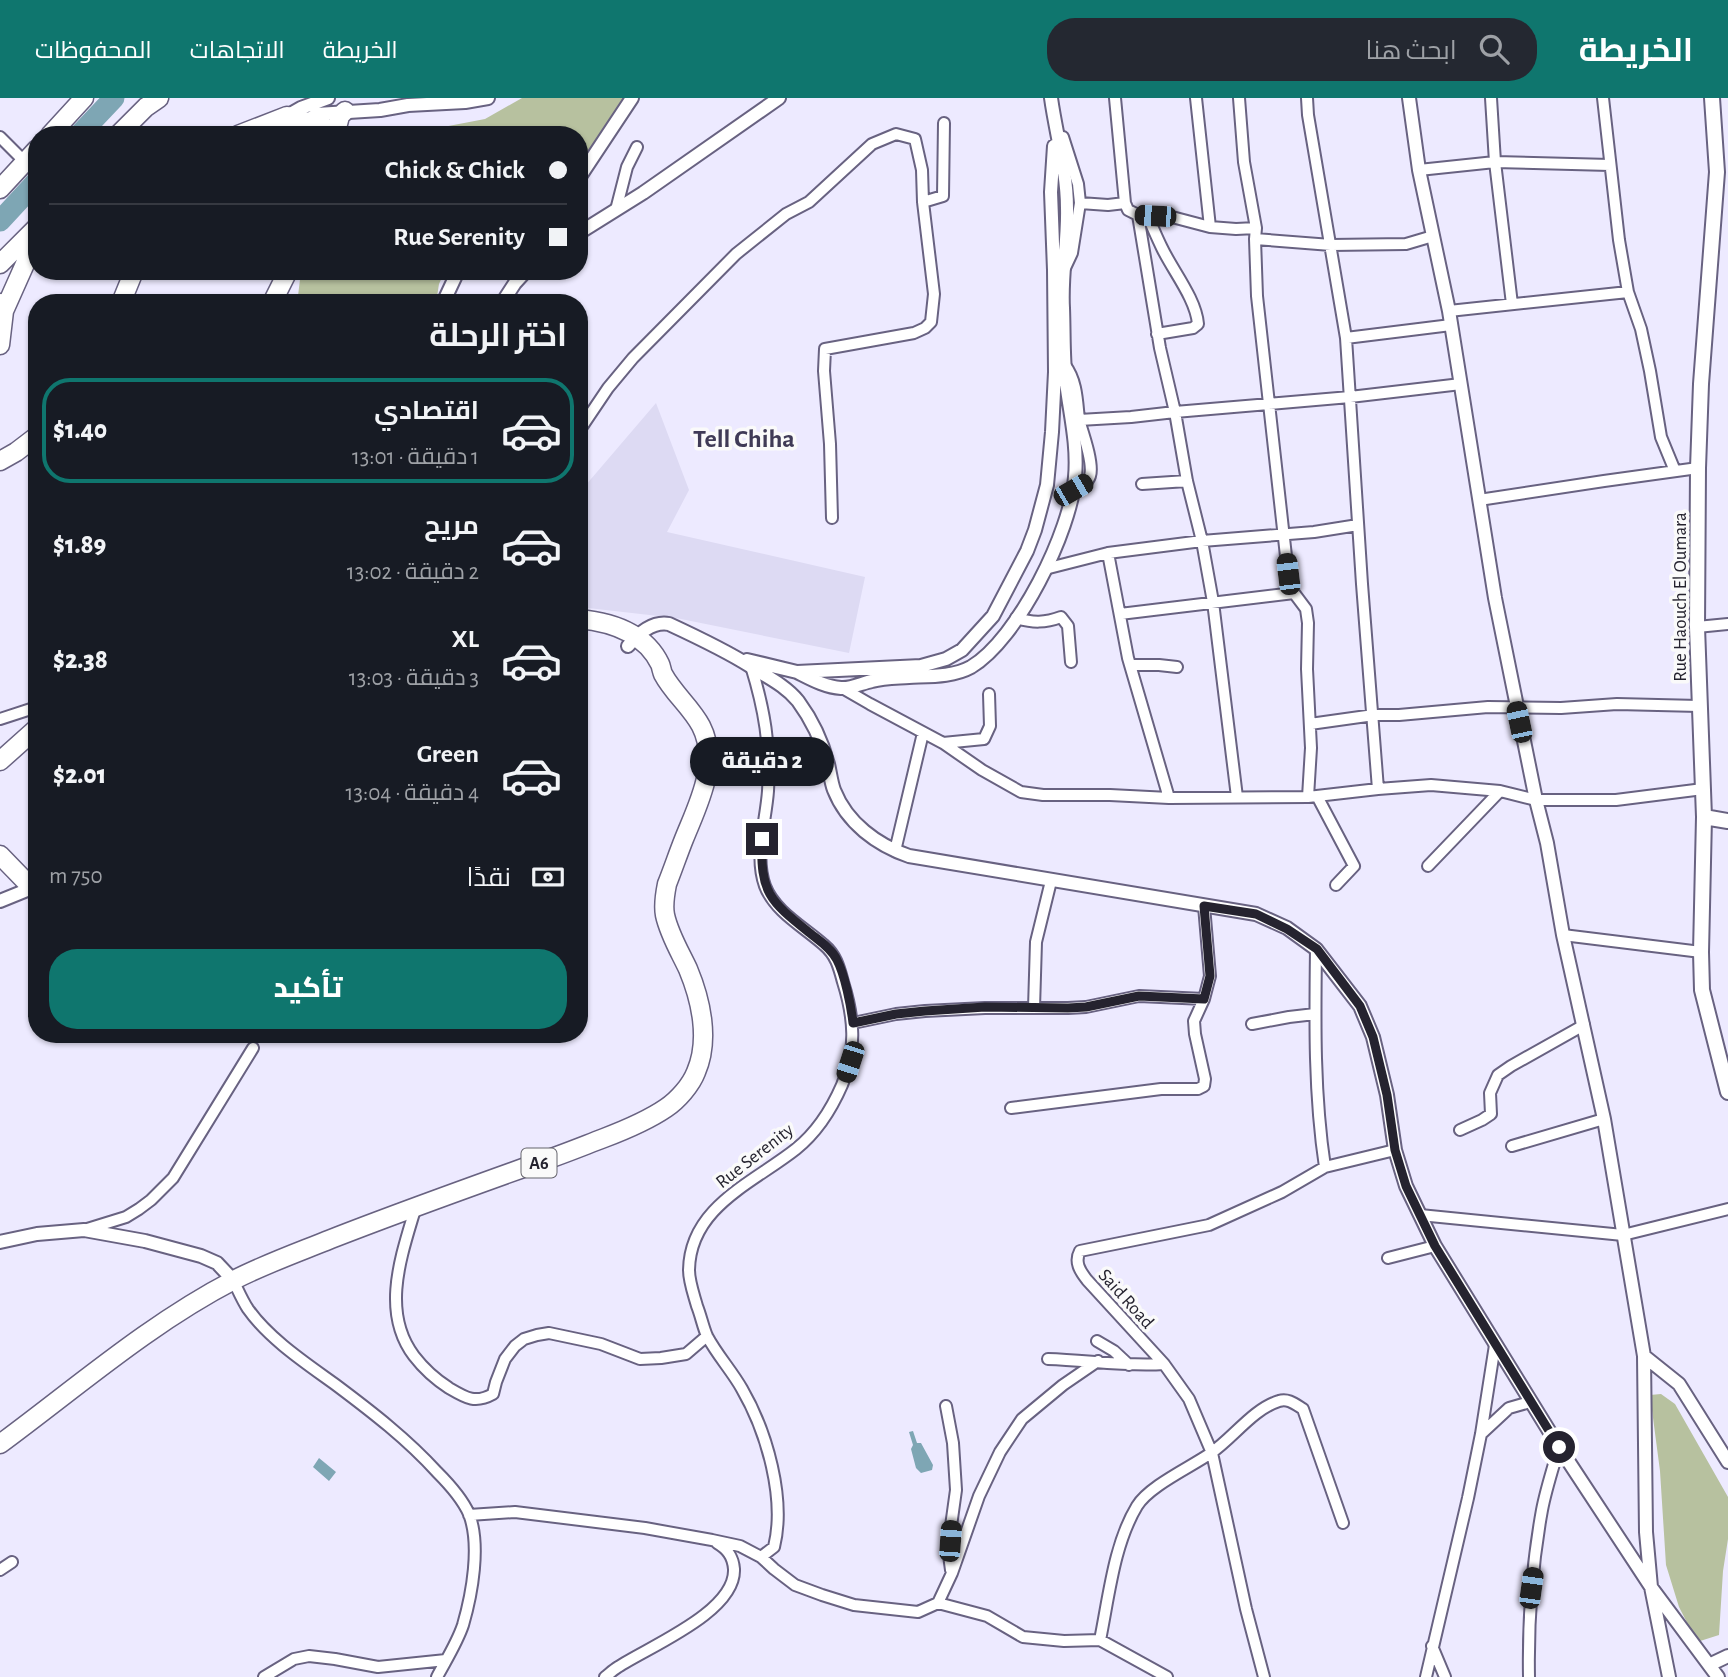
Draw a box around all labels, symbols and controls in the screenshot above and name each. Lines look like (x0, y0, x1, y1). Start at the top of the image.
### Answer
search box (1047, 18, 1537, 81)
icon: search (1475, 30, 1513, 68)
text: الخريطة (1579, 35, 1693, 68)
text: ابحث هنا (1365, 38, 1457, 64)
text: المحفوظات (35, 39, 152, 63)
text: الاتجاهات (190, 39, 285, 63)
text: الخريطة (323, 39, 398, 63)
text: Chick & Chick (385, 157, 525, 183)
car (1134, 204, 1177, 228)
text: Rue Serenity (393, 224, 525, 250)
text: اختر الرحلة (429, 320, 567, 352)
text: اقتصادي (374, 398, 479, 424)
icon: car (500, 399, 563, 462)
text: $1.40 (53, 417, 107, 443)
district label: Tell Chiha (693, 426, 795, 452)
text: 1 دقيقة · 13:01 (352, 446, 479, 469)
car (1050, 470, 1097, 510)
street label: Rue Haouch El Oumara (1671, 512, 1690, 682)
text: مريح (424, 513, 479, 539)
icon: car (500, 514, 563, 577)
text: $1.89 (53, 532, 106, 558)
car (1276, 552, 1301, 596)
text: 2 دقيقة · 13:02 (347, 561, 479, 584)
text: XL (452, 626, 479, 652)
icon: car (500, 629, 563, 692)
text: $2.38 (53, 647, 108, 673)
text: 3 دقيقة · 13:03 (349, 667, 479, 690)
car (1505, 699, 1534, 745)
callout: 2 دقيقة (690, 738, 834, 786)
text: Green (417, 741, 479, 767)
icon: car (500, 744, 563, 807)
text: 2 دقيقة (721, 750, 803, 773)
text: $2.01 (53, 762, 106, 788)
text: 4 دقيقة · 13:04 (346, 782, 479, 805)
route end (746, 823, 778, 855)
icon: cash (529, 858, 567, 896)
text: 750 m (49, 865, 103, 888)
text: نقدًا (467, 865, 511, 891)
button: تأكيد (49, 949, 567, 1029)
car (834, 1039, 867, 1085)
street label: Rue Serenity (713, 1120, 797, 1192)
road number: A6 (522, 1148, 556, 1178)
street label: Said Road (1094, 1266, 1157, 1333)
route start (1543, 1431, 1575, 1463)
car (939, 1519, 962, 1563)
car (1518, 1566, 1545, 1610)

